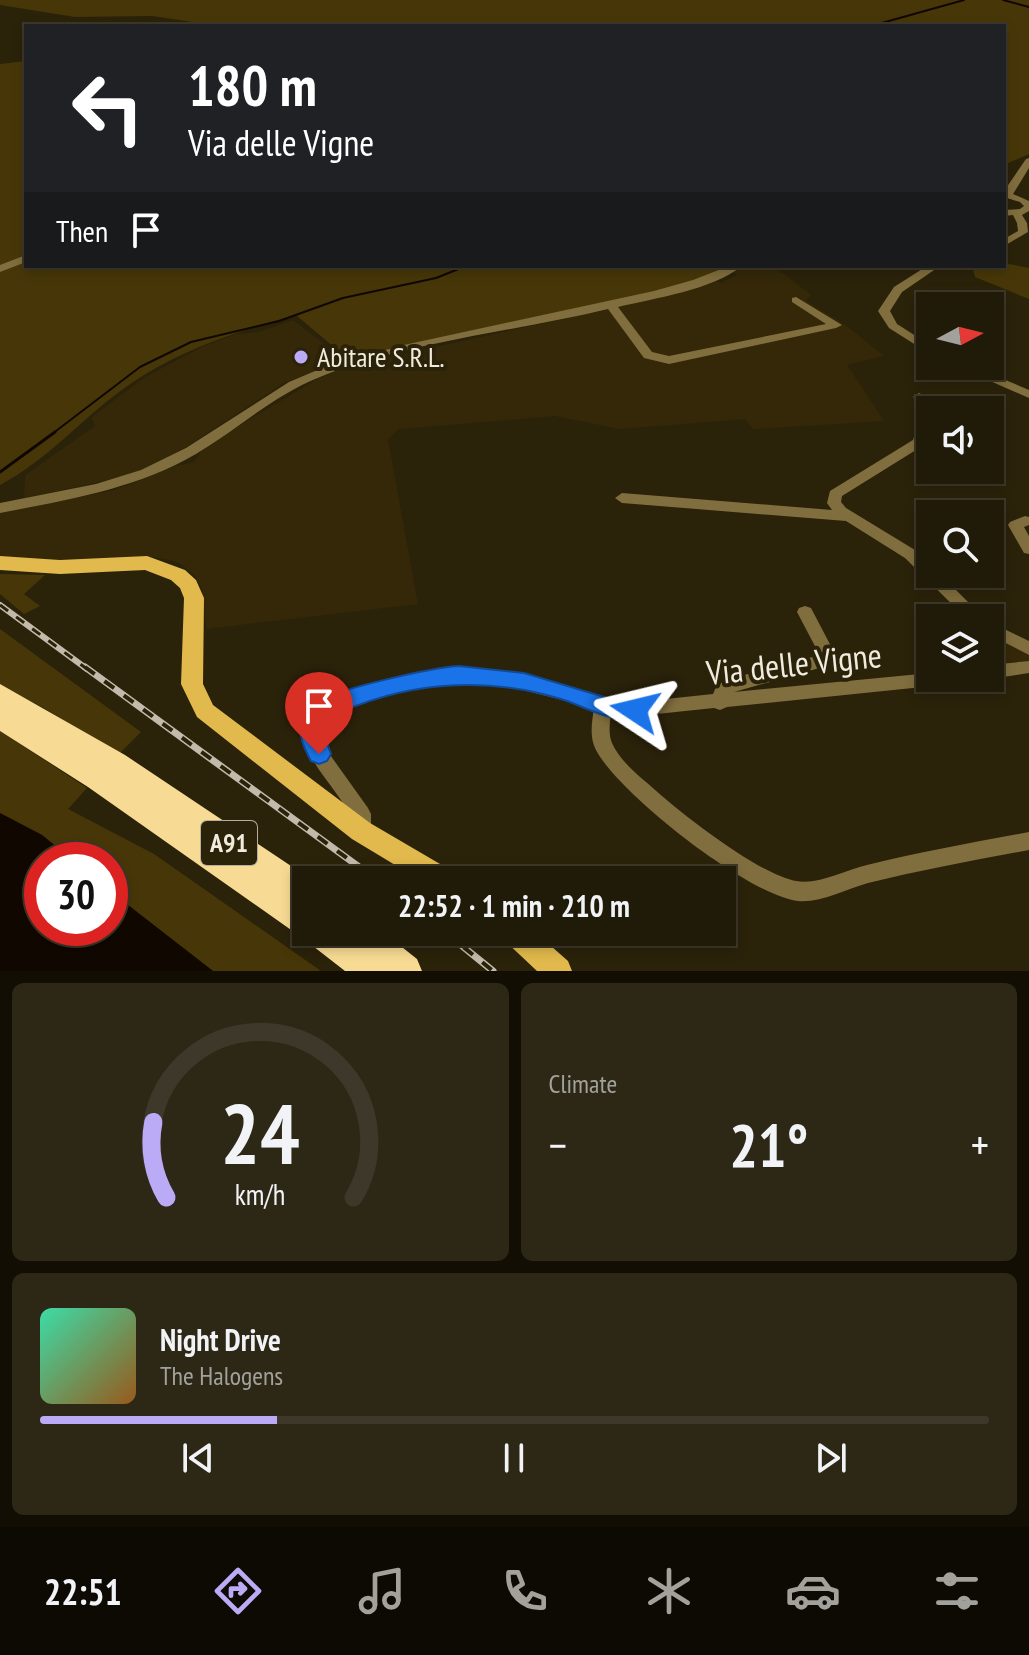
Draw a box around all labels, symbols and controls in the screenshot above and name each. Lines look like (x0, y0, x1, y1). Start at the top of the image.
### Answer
text: 180 m (188, 49, 317, 121)
icon: left (56, 56, 160, 160)
text: Via delle Vigne (188, 119, 374, 166)
icon: arrive (124, 208, 168, 252)
text: Then (56, 211, 108, 250)
north arrow (916, 292, 1004, 380)
map controls (916, 292, 1004, 692)
place label: Abitare S.R.L. (317, 338, 445, 375)
marker: Abitare S.R.L. (292, 348, 310, 366)
button: sound (916, 396, 1004, 484)
button: search (916, 500, 1004, 588)
button: layers (916, 604, 1004, 692)
street label: Via delle Vigne (703, 632, 884, 694)
position arrow (593, 668, 677, 752)
pin (285, 672, 353, 754)
icon: arrive (297, 684, 341, 728)
road number: A91 (201, 821, 257, 865)
speed limit sign: 30 (24, 842, 128, 946)
text: 22:52 · 1 min · 210 m (398, 886, 630, 925)
text: Climate (549, 1067, 617, 1100)
text: 24 (220, 1079, 300, 1187)
text: 21° (729, 1106, 808, 1184)
text: − (549, 1116, 567, 1173)
text: + (971, 1116, 989, 1173)
text: km/h (235, 1176, 286, 1213)
text: Night Drive (160, 1320, 281, 1359)
text: The Halogens (160, 1359, 283, 1392)
icon: previous (176, 1436, 220, 1480)
icon: pause (492, 1436, 536, 1480)
icon: next (809, 1436, 853, 1480)
icon: directions (210, 1563, 266, 1619)
icon: music (354, 1563, 410, 1619)
icon: phone (497, 1563, 553, 1619)
icon: climate (641, 1563, 697, 1619)
icon: car (785, 1563, 841, 1619)
icon: filters (929, 1563, 985, 1619)
text: 22:51 (44, 1568, 122, 1615)

